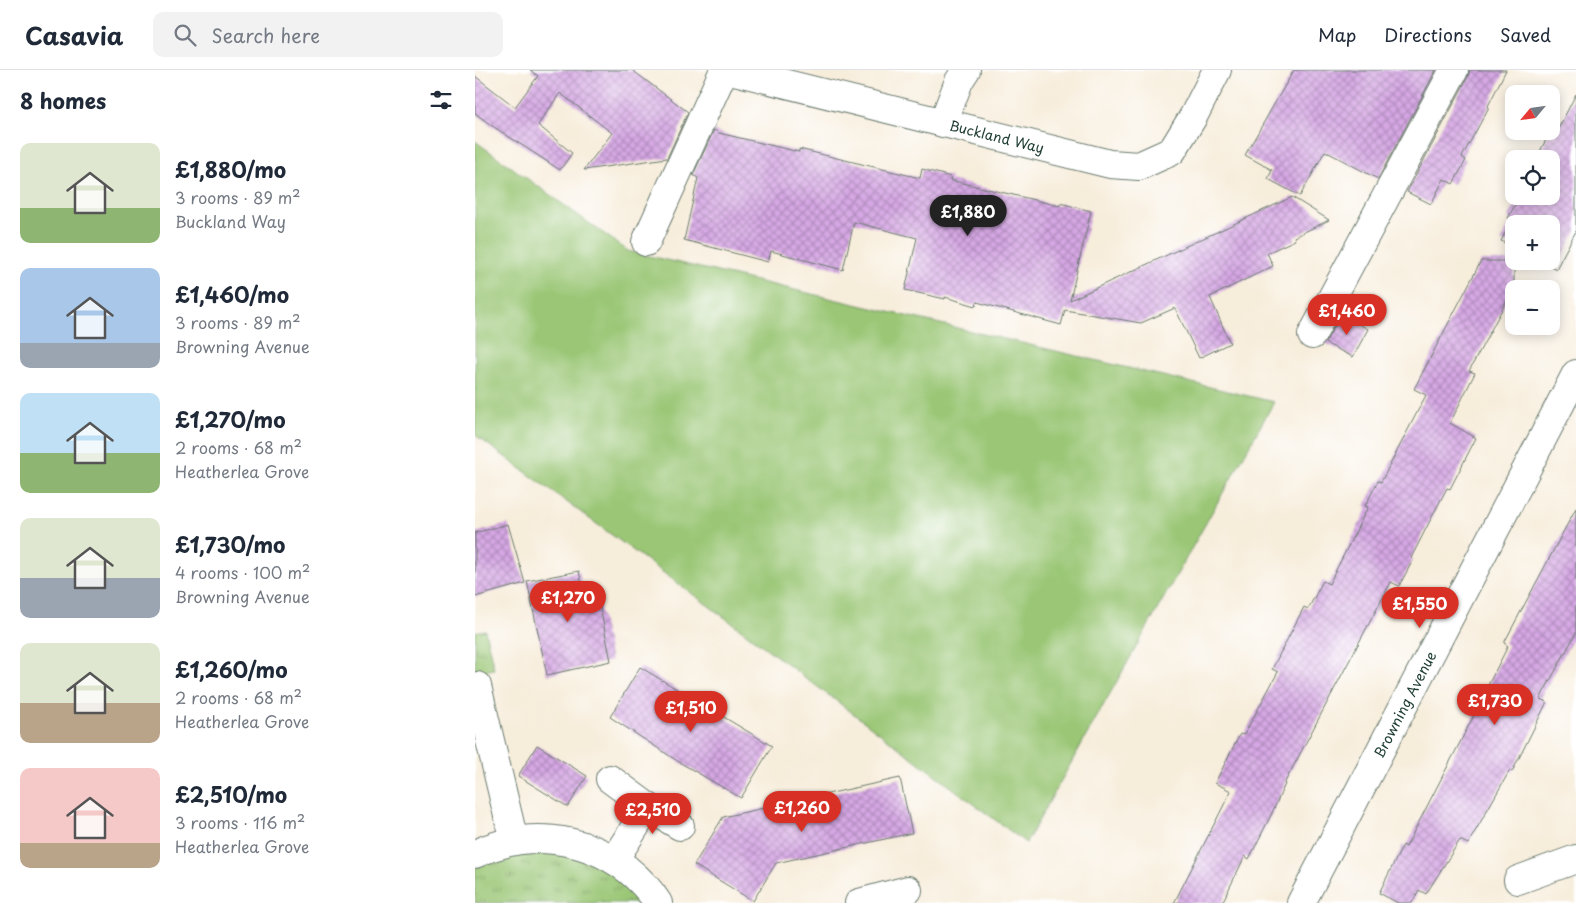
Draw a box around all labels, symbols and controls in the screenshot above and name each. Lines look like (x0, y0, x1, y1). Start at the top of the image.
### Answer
search box (153, 12, 503, 57)
text: Casavia (25, 17, 123, 53)
icon: search (171, 21, 199, 49)
text: Search here (211, 21, 320, 49)
text: Map (1318, 21, 1356, 48)
text: Directions (1384, 21, 1472, 48)
text: Saved (1500, 21, 1551, 48)
text: 8 homes (20, 84, 106, 116)
north arrow (1505, 85, 1560, 140)
map controls (1505, 85, 1560, 335)
icon: filters (427, 86, 455, 114)
street label: Buckland Way (947, 114, 1047, 158)
button: locate (1505, 150, 1560, 205)
text: £1,880/mo (175, 153, 286, 185)
icon: home (60, 163, 120, 223)
text: 3 rooms · 89 m² (175, 185, 300, 209)
pin: £1,880 (927, 194, 1009, 237)
text: £1,880 (941, 199, 995, 223)
text: Buckland Way (175, 209, 286, 233)
button: + (1505, 215, 1560, 270)
text: £1,460/mo (175, 278, 289, 310)
button: − (1505, 280, 1560, 335)
icon: home (60, 288, 120, 348)
pin: £1,460 (1306, 294, 1388, 336)
text: £1,460 (1319, 298, 1375, 322)
text: 3 rooms · 89 m² (175, 310, 300, 334)
text: Browning Avenue (175, 334, 310, 358)
text: £1,270/mo (175, 403, 286, 435)
icon: home (60, 413, 120, 473)
text: 2 rooms · 68 m² (175, 435, 302, 459)
text: Heatherlea Grove (175, 459, 309, 483)
text: £1,730/mo (175, 528, 285, 560)
icon: home (60, 538, 120, 598)
text: 4 rooms · 100 m² (175, 560, 310, 584)
pin: £1,270 (527, 580, 609, 623)
text: Browning Avenue (175, 584, 310, 608)
text: £1,270 (541, 585, 595, 609)
pin: £1,550 (1379, 586, 1461, 629)
text: £1,550 (1393, 591, 1447, 615)
street label: Browning Avenue (1368, 647, 1441, 761)
text: £1,260/mo (175, 653, 288, 685)
icon: home (60, 663, 120, 723)
pin: £1,730 (1454, 684, 1536, 726)
text: 2 rooms · 68 m² (175, 685, 302, 709)
text: £1,730 (1468, 688, 1522, 712)
pin: £1,510 (650, 690, 732, 733)
text: £1,510 (665, 695, 717, 719)
text: Heatherlea Grove (175, 709, 309, 733)
text: £2,510/mo (175, 778, 287, 810)
icon: home (60, 788, 120, 848)
pin: £1,260 (761, 790, 843, 833)
pin: £2,510 (612, 792, 694, 835)
text: £1,260 (774, 795, 830, 819)
text: £2,510 (625, 797, 681, 821)
text: 3 rooms · 116 m² (175, 810, 305, 834)
text: Heatherlea Grove (175, 834, 309, 858)

